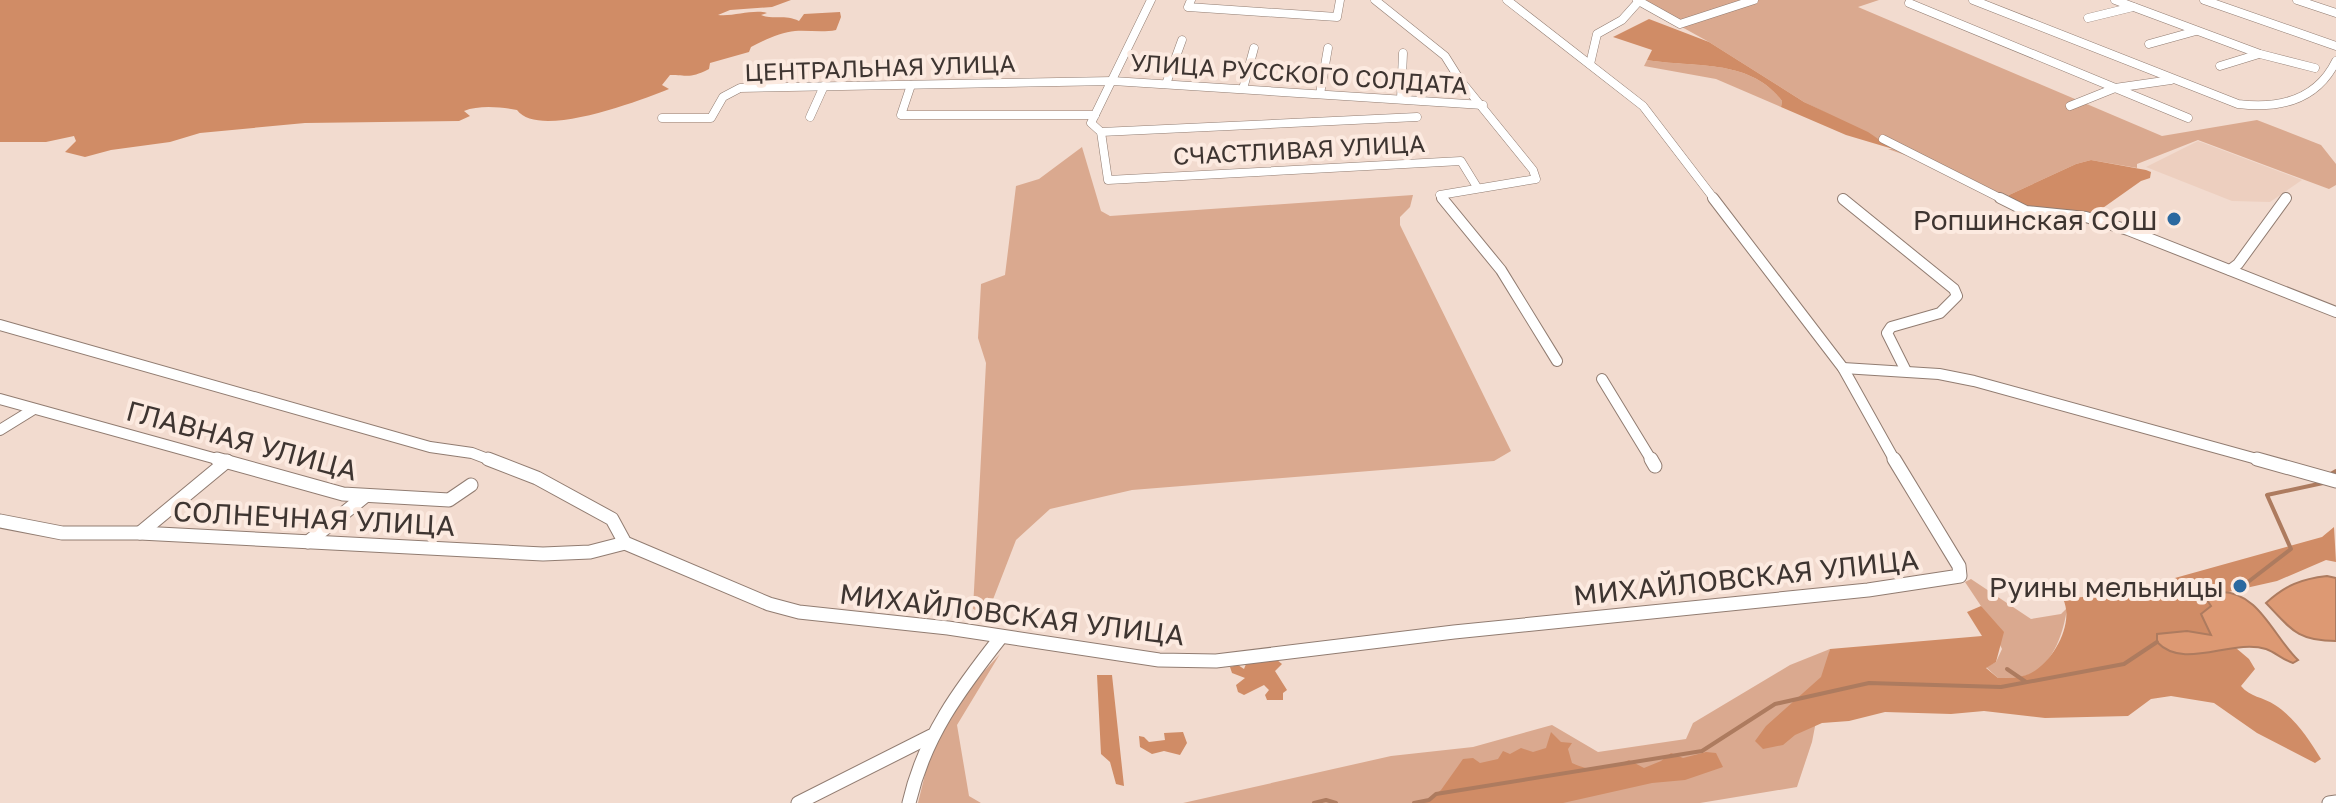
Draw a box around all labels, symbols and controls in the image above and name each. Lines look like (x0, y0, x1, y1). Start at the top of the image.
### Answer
street label: УЛИЦА РУССКОГО СОЛДАТА (1129, 47, 1469, 99)
street label: ЦЕНТРАЛЬНАЯ УЛИЦА (744, 48, 1016, 86)
street label: СЧАСТЛИВАЯ УЛИЦА (1172, 128, 1426, 170)
place label: Ропшинская СОШ (1913, 203, 2158, 236)
marker: Ропшинская СОШ (2165, 210, 2183, 228)
street label: ГЛАВНАЯ УЛИЦА (123, 393, 361, 487)
street label: СОЛНЕЧНАЯ УЛИЦА (172, 494, 456, 542)
street label: МИХАЙЛОВСКАЯ УЛИЦА (1572, 542, 1921, 612)
place label: Руины мельницы (1989, 570, 2224, 603)
street label: МИХАЙЛОВСКАЯ УЛИЦА (838, 576, 1187, 652)
marker: Руины мельницы (2231, 577, 2249, 595)

